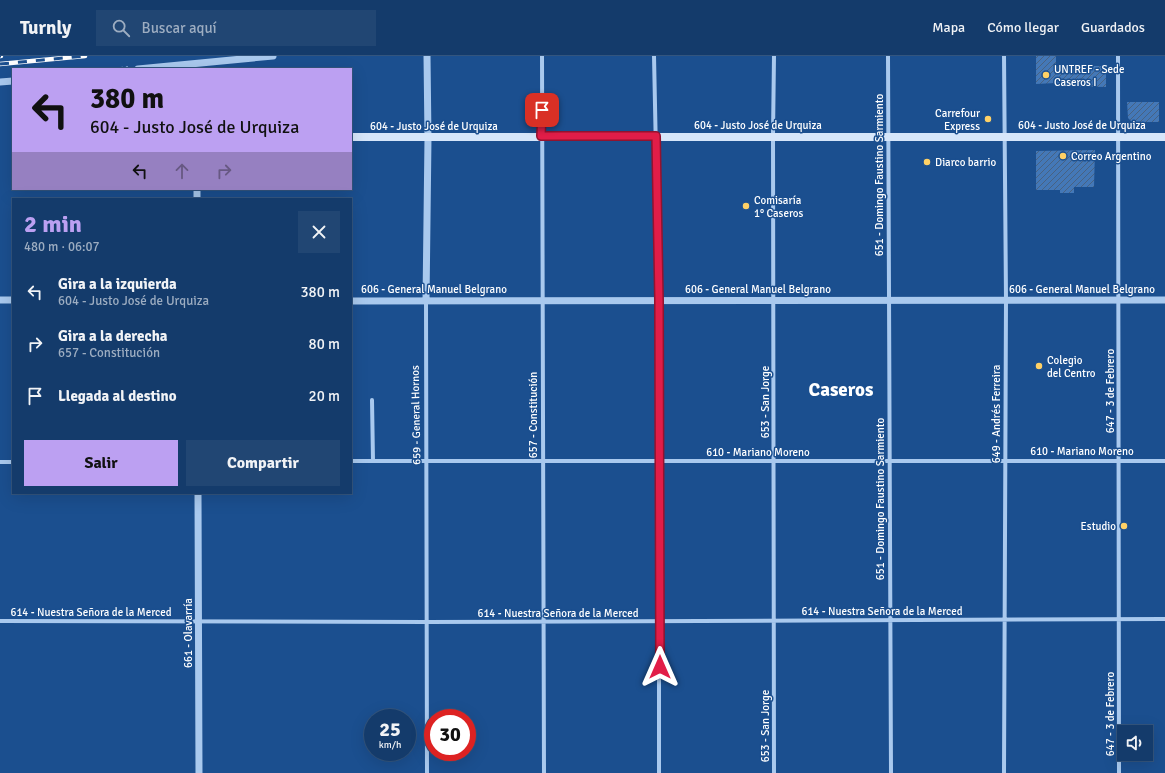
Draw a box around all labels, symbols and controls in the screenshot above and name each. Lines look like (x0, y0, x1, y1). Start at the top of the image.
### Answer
search box (96, 10, 376, 46)
text: Turnly (20, 16, 72, 40)
icon: search (110, 17, 132, 39)
text: Buscar aquí (142, 19, 217, 37)
text: Mapa (932, 19, 965, 36)
text: Cómo llegar (987, 19, 1059, 36)
text: Guardados (1081, 19, 1145, 36)
place label: UNTREF - Sede Caseros I (1054, 63, 1124, 89)
marker: UNTREF - Sede Caseros I (1041, 70, 1051, 80)
text: 380 m (90, 82, 164, 116)
icon: left (24, 84, 76, 136)
pin (525, 93, 559, 127)
street label: 651 - Domingo Faustino Sarmiento (873, 94, 886, 256)
icon: arrive (531, 99, 553, 121)
place label: Carrefour Express (935, 107, 980, 133)
marker: Carrefour Express (983, 114, 993, 124)
text: 604 - Justo José de Urquiza (90, 116, 299, 138)
street label: 604 - Justo José de Urquiza (694, 119, 822, 132)
street label: 604 - Justo José de Urquiza (1018, 119, 1146, 132)
street label: 604 - Justo José de Urquiza (370, 120, 498, 133)
place label: Correo Argentino (1071, 150, 1152, 163)
marker: Correo Argentino (1058, 151, 1068, 161)
place label: Diarco barrio (935, 156, 996, 169)
marker: Diarco barrio (922, 157, 932, 167)
icon: left (129, 160, 151, 182)
icon: ahead (171, 160, 193, 182)
icon: right (213, 160, 235, 182)
place label: Comisaría 1° Caseros (754, 194, 803, 220)
marker: Comisaría 1° Caseros (741, 201, 751, 211)
text: 2 min (24, 209, 82, 239)
button: close (298, 211, 340, 253)
text: 480 m · 06:07 (24, 239, 100, 255)
text: Gira a la izquierda (58, 275, 177, 293)
icon: left (24, 281, 46, 303)
text: 380 m (300, 283, 340, 301)
street label: 606 - General Manuel Belgrano (361, 283, 507, 296)
street label: 606 - General Manuel Belgrano (685, 283, 831, 296)
street label: 606 - General Manuel Belgrano (1009, 283, 1155, 296)
text: 604 - Justo José de Urquiza (58, 293, 209, 309)
text: Gira a la derecha (58, 327, 168, 345)
icon: right (24, 333, 46, 355)
text: 80 m (309, 335, 340, 353)
text: 657 - Constitución (58, 345, 160, 361)
street label: 647 - 3 de Febrero (1104, 349, 1117, 433)
place label: Colegio del Centro (1047, 354, 1096, 380)
marker: Colegio del Centro (1034, 361, 1044, 371)
street label: 649 - Andrés Ferreira (990, 364, 1003, 463)
street label: 659 - General Hornos (409, 365, 423, 465)
street label: 653 - San Jorge (759, 366, 772, 438)
street label: 657 - Constitución (527, 372, 540, 458)
district label: Caseros (809, 378, 873, 402)
icon: arrive (24, 385, 46, 407)
text: Llegada al destino (58, 387, 177, 405)
text: 20 m (309, 387, 340, 405)
street label: 651 - Domingo Faustino Sarmiento (874, 418, 887, 580)
button: Salir (24, 440, 178, 486)
button: Compartir (186, 440, 340, 486)
street label: 610 - Mariano Moreno (1030, 445, 1134, 458)
street label: 610 - Mariano Moreno (706, 446, 810, 459)
place label: Estudio (1081, 520, 1116, 533)
marker: Estudio (1119, 521, 1129, 531)
street label: 661 - Olavarría (182, 598, 195, 668)
street label: 614 - Nuestra Señora de la Merced (801, 605, 963, 618)
street label: 614 - Nuestra Señora de la Merced (10, 606, 172, 619)
street label: 614 - Nuestra Señora de la Merced (477, 607, 639, 620)
position arrow (639, 646, 681, 688)
street label: 647 - 3 de Febrero (1104, 672, 1117, 756)
street label: 653 - San Jorge (759, 690, 772, 762)
speed limit sign: 30 (424, 709, 476, 761)
text: 25 (379, 717, 401, 742)
map controls (1117, 725, 1153, 761)
button: sound (1117, 725, 1153, 761)
text: km/h (379, 739, 401, 751)

